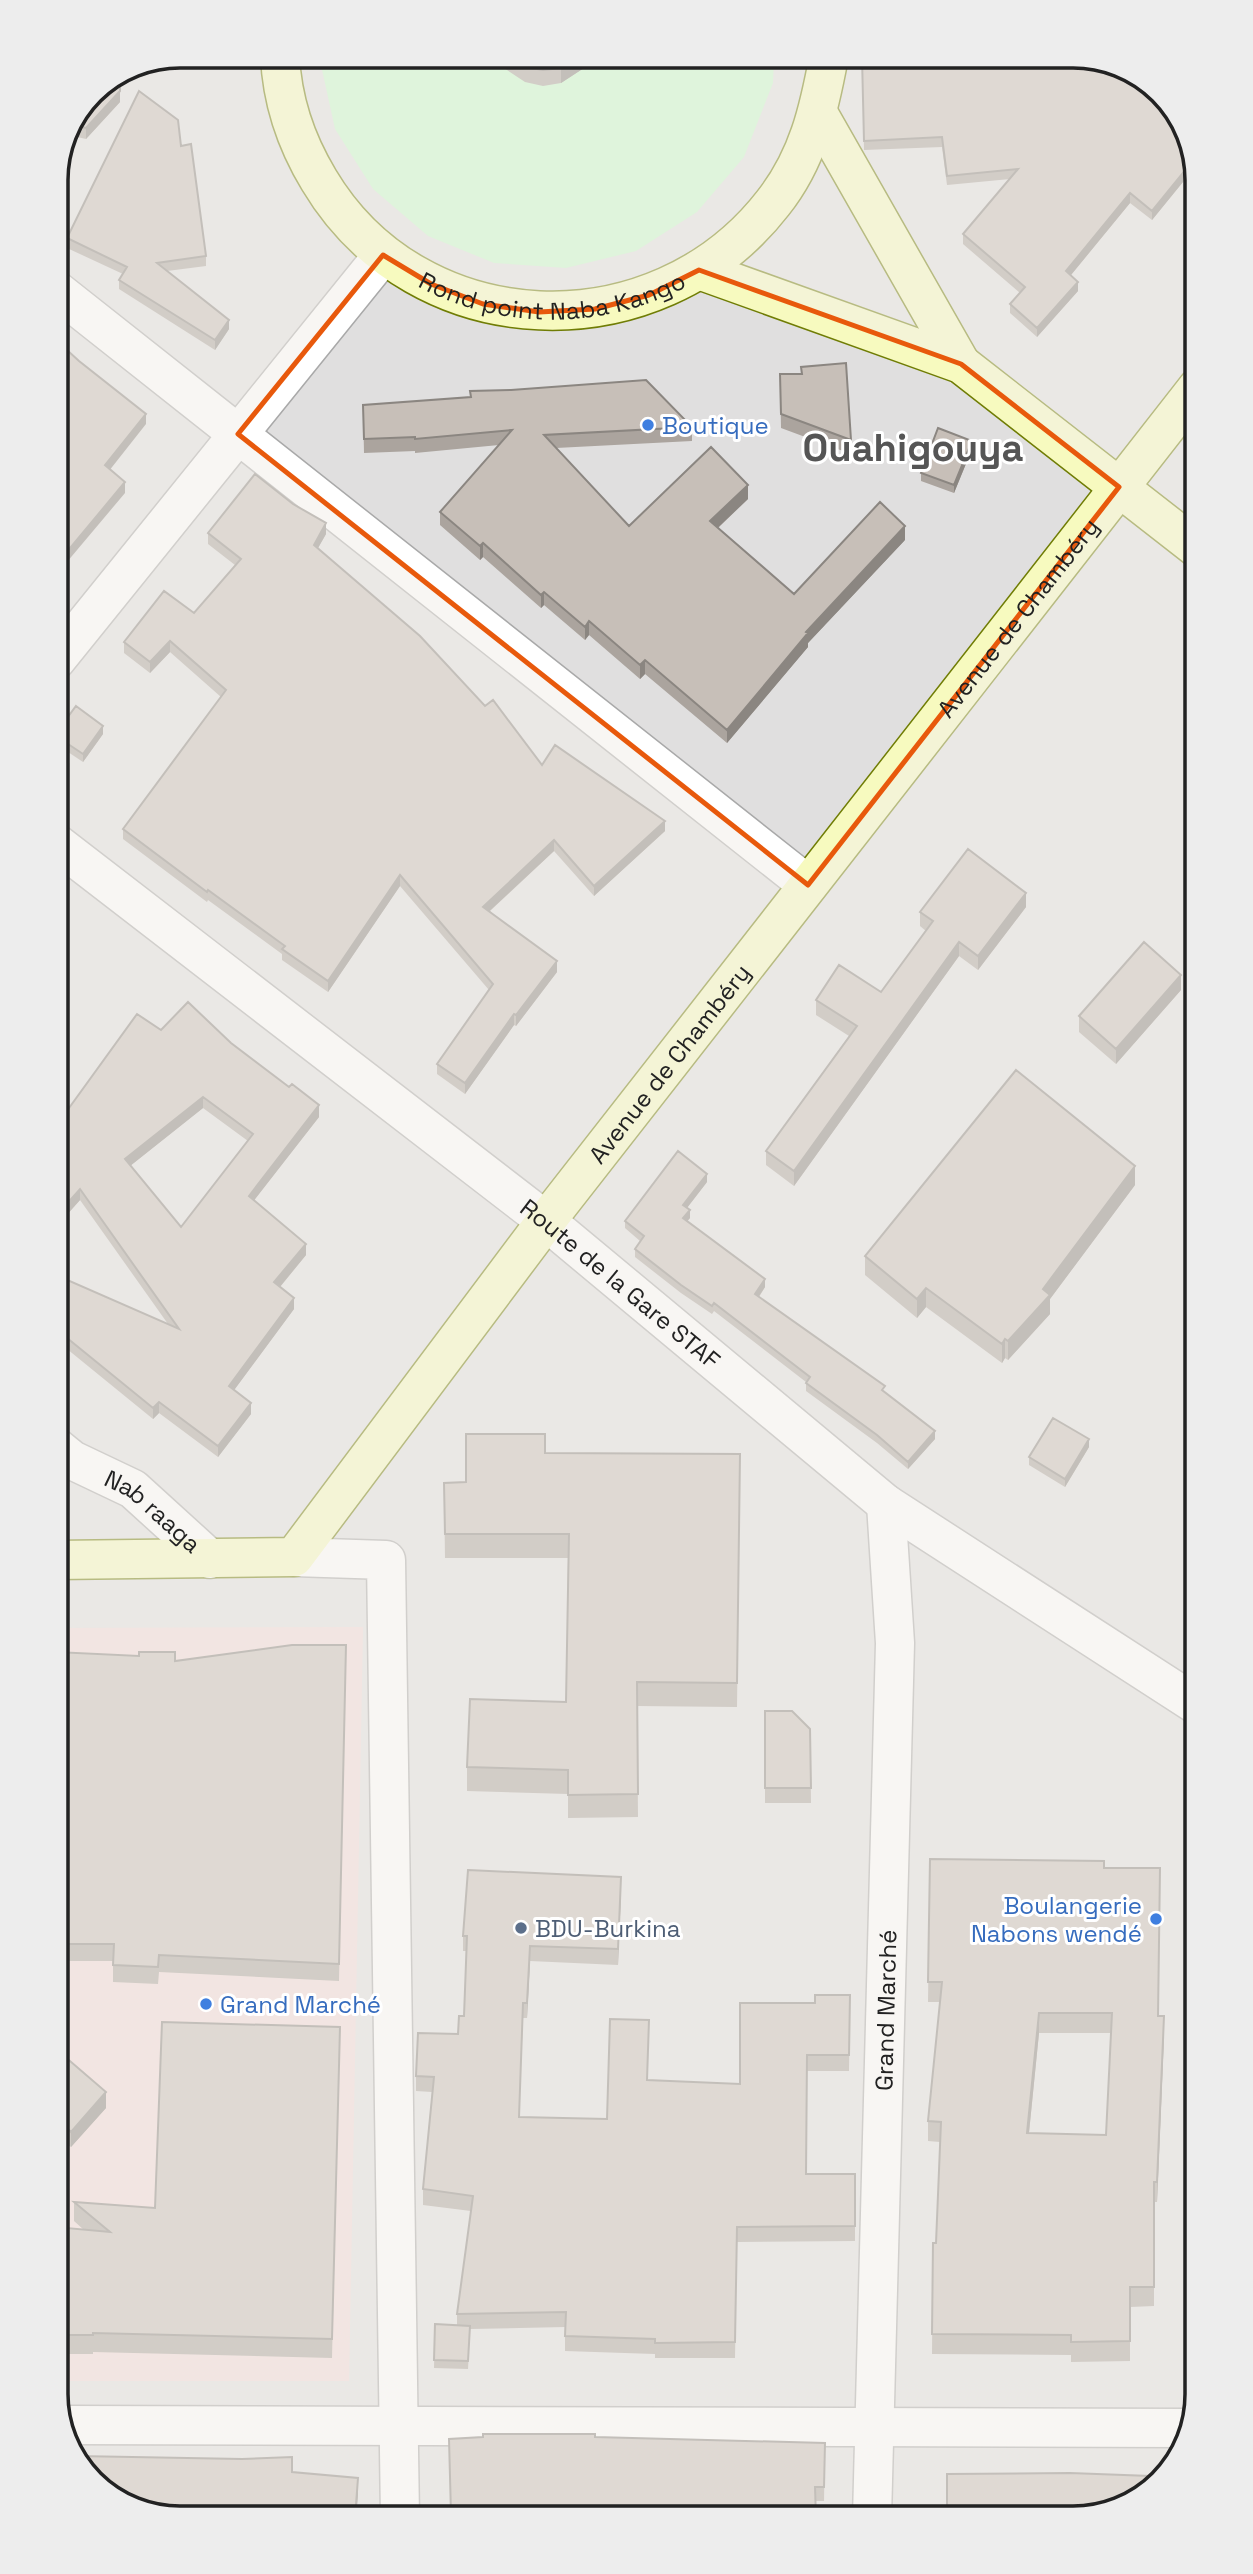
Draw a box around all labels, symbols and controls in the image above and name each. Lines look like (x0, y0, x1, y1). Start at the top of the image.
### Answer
street label: Rond point Naba Kango (417, 259, 689, 287)
text: Rond point Naba Kango (414, 264, 690, 326)
place label: Boutique (662, 410, 769, 441)
marker: Boutique (640, 417, 656, 433)
district label: Ouahigouya (803, 424, 1023, 472)
street label: Avenue de Chambéry (930, 511, 1105, 723)
street label: Avenue de Chambéry (582, 957, 757, 1169)
street label: Route de la Gare STAF (514, 1192, 727, 1375)
street label: Nab raaga (100, 1462, 208, 1559)
place label: Boulangerie Nabons wendé (971, 1890, 1142, 1949)
marker: Boulangerie Nabons wendé (1148, 1911, 1164, 1927)
place label: BDU-Burkina (535, 1913, 681, 1944)
marker: BDU-Burkina (513, 1920, 529, 1936)
street label: Grand Marché (868, 1929, 903, 2091)
place label: Grand Marché (220, 1989, 381, 2020)
marker: Grand Marché (198, 1996, 214, 2012)

